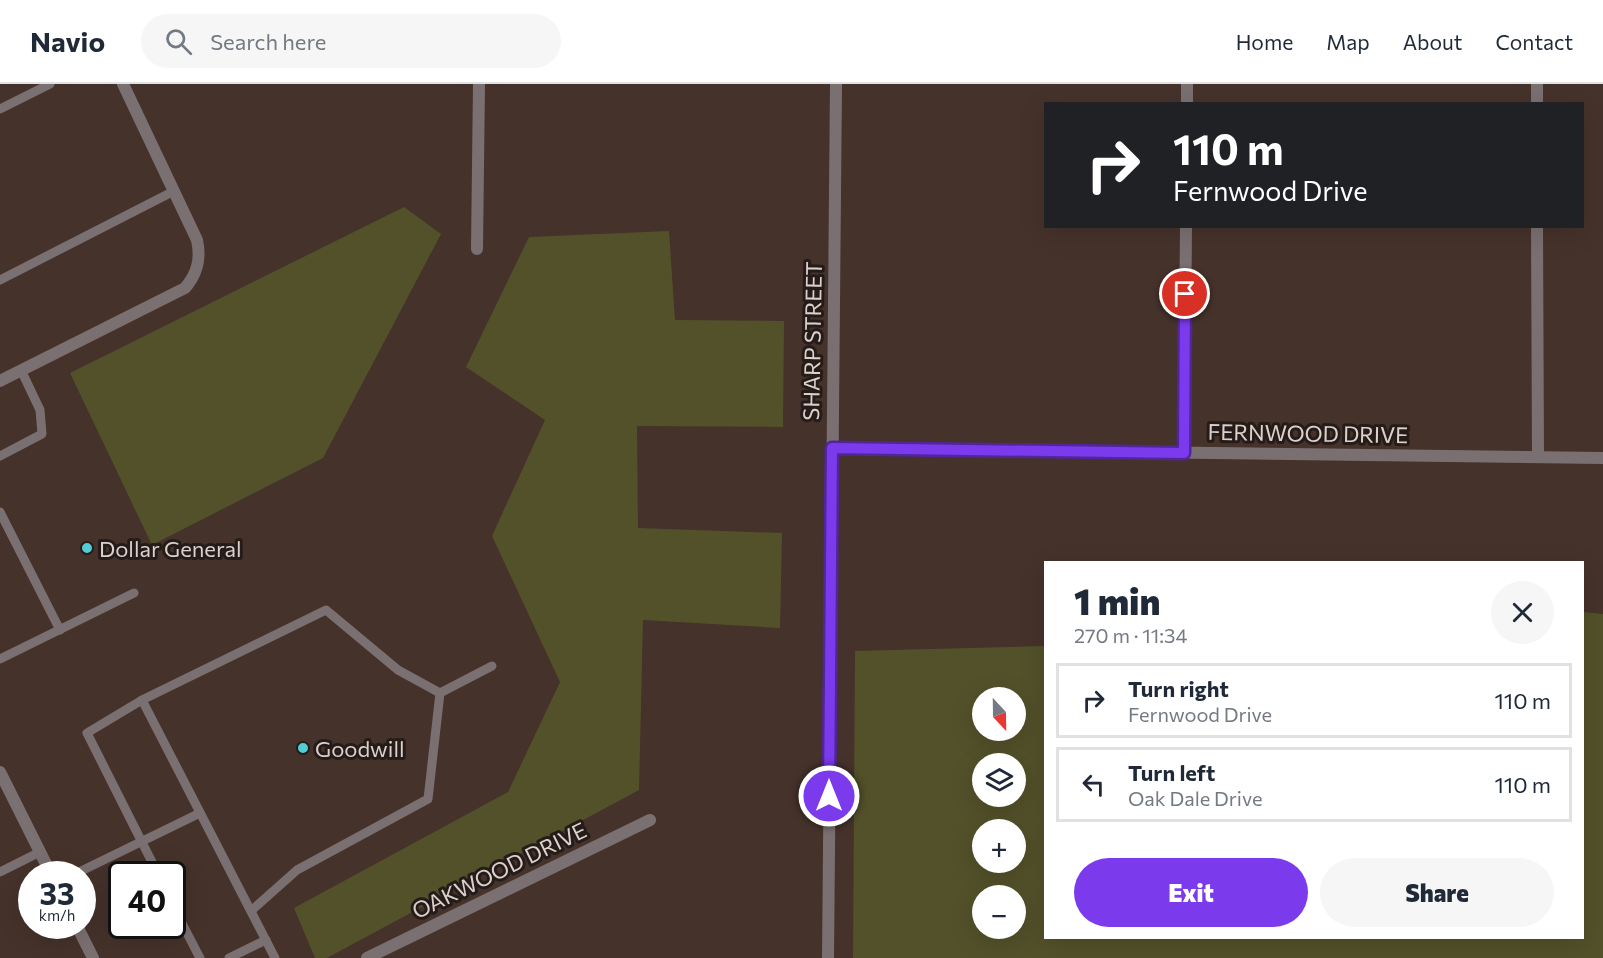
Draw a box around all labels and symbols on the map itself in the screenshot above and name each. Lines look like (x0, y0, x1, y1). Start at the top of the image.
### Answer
street label: SHARP STREET (797, 261, 827, 421)
pin (1159, 268, 1210, 319)
street label: FERNWOOD DRIVE (1207, 418, 1409, 448)
place label: Dollar General (99, 535, 242, 562)
marker: Dollar General (80, 541, 94, 555)
north arrow (972, 687, 1026, 741)
place label: Goodwill (315, 735, 405, 762)
marker: Goodwill (296, 741, 310, 755)
position arrow (797, 764, 861, 828)
street label: OAKWOOD DRIVE (407, 816, 591, 924)
speed limit sign: 40 (108, 861, 186, 939)

